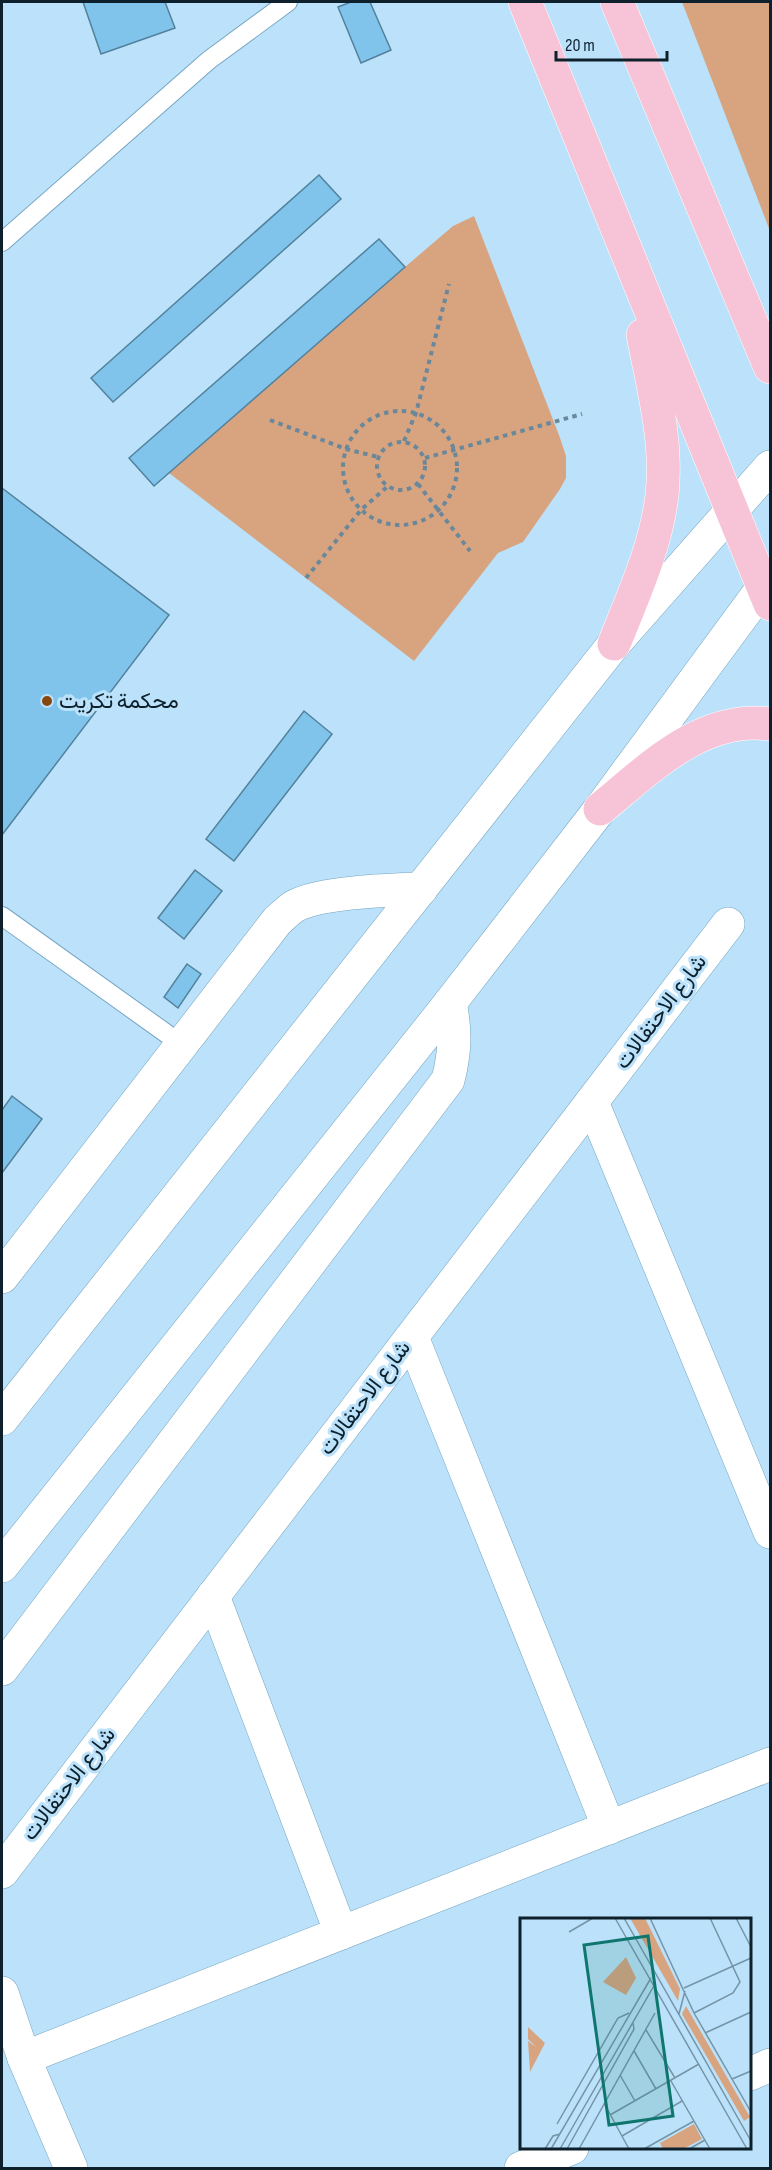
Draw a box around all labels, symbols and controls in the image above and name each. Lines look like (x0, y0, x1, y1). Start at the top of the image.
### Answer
scale bar (556, 24, 667, 62)
text: 20 m (565, 35, 595, 56)
place label: محكمة تكريت (59, 688, 179, 715)
marker: محكمة تكريت (40, 694, 54, 708)
street label: شارع الاحتفالات (609, 949, 713, 1075)
street label: شارع الاحتفالات (313, 1335, 417, 1461)
street label: شارع الاحتفالات (16, 1722, 122, 1846)
inset map (520, 1918, 751, 2149)

